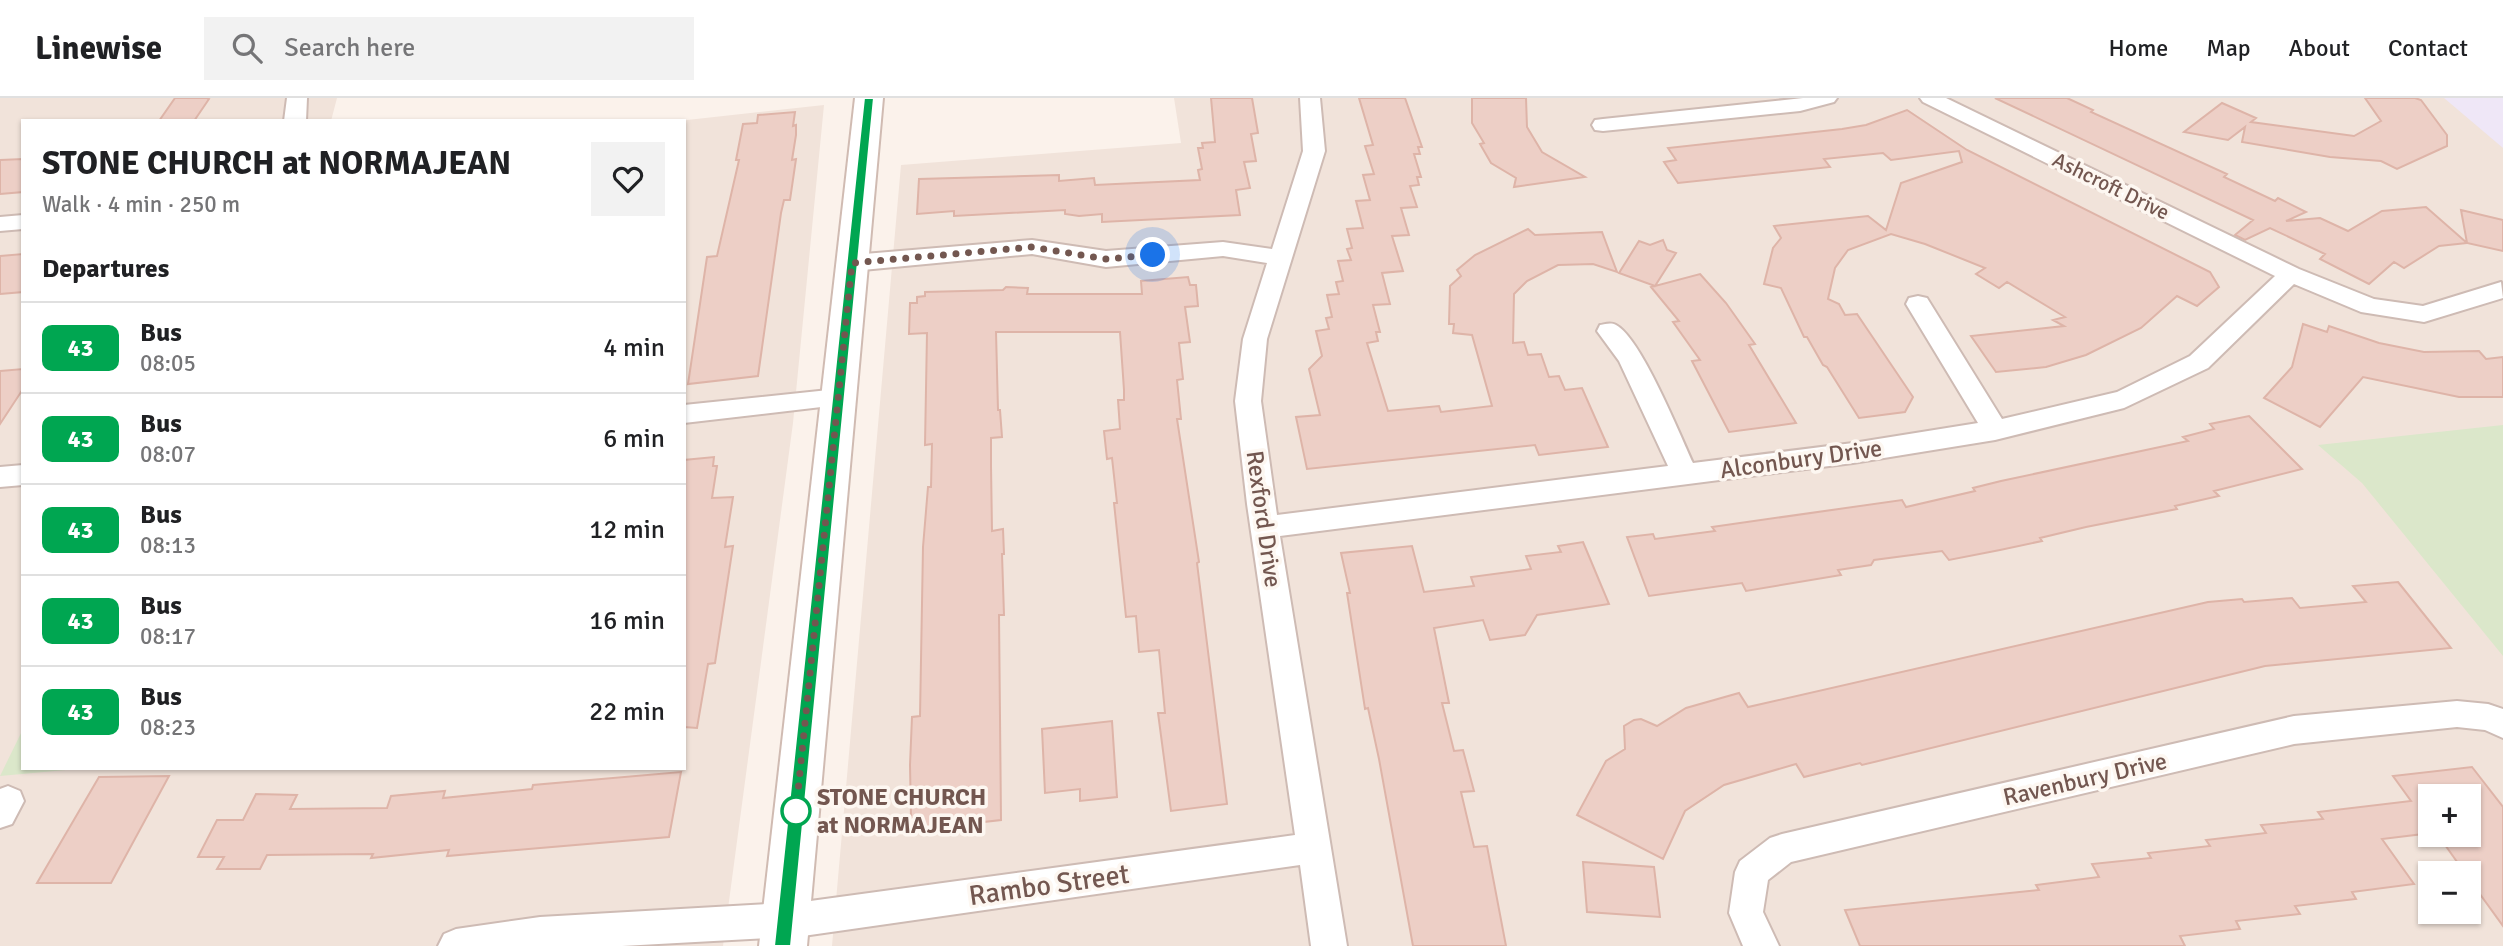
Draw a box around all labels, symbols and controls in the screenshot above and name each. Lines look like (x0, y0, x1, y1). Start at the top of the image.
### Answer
search box (204, 17, 694, 80)
text: Linewise (35, 28, 162, 69)
icon: search (228, 29, 266, 67)
text: Search here (284, 32, 415, 64)
text: Home (2108, 33, 2168, 63)
text: Map (2206, 33, 2251, 63)
text: About (2289, 33, 2350, 63)
text: Contact (2388, 33, 2468, 63)
button: heart (591, 142, 665, 216)
text: STONE CHURCH at NORMAJEAN (42, 143, 511, 184)
street label: Ashcroft Drive (2048, 147, 2174, 225)
text: Walk · 4 min · 250 m (42, 190, 240, 219)
your location (1135, 237, 1170, 272)
text: Departures (42, 253, 169, 285)
text: Bus (140, 317, 182, 349)
text: 4 min (603, 332, 665, 364)
text: 43 (68, 333, 93, 363)
text: 08:05 (140, 349, 196, 378)
text: Bus (140, 408, 182, 440)
text: 6 min (603, 423, 665, 455)
text: 43 (68, 424, 93, 454)
street label: Alconbury Drive (1718, 433, 1884, 485)
text: 08:07 (140, 440, 196, 469)
street label: Rexford Drive (1240, 449, 1288, 589)
text: Bus (140, 499, 182, 531)
text: 12 min (589, 514, 665, 546)
text: 43 (68, 515, 93, 545)
text: 08:13 (140, 531, 196, 560)
text: Bus (140, 590, 182, 622)
text: 16 min (589, 605, 665, 637)
text: 43 (68, 606, 93, 636)
text: 08:17 (140, 622, 196, 651)
text: Bus (140, 681, 182, 713)
text: 22 min (589, 696, 665, 728)
text: 43 (68, 697, 93, 727)
text: 08:23 (140, 713, 196, 742)
street label: Ravenbury Drive (2000, 746, 2170, 812)
place label: STONE CHURCH at NORMAJEAN (817, 782, 986, 840)
map controls (2418, 784, 2481, 924)
button: + (2418, 784, 2481, 847)
marker: STONE CHURCH at NORMAJEAN (781, 796, 811, 826)
street label: Rambo Street (967, 857, 1132, 913)
button: − (2418, 861, 2481, 924)

